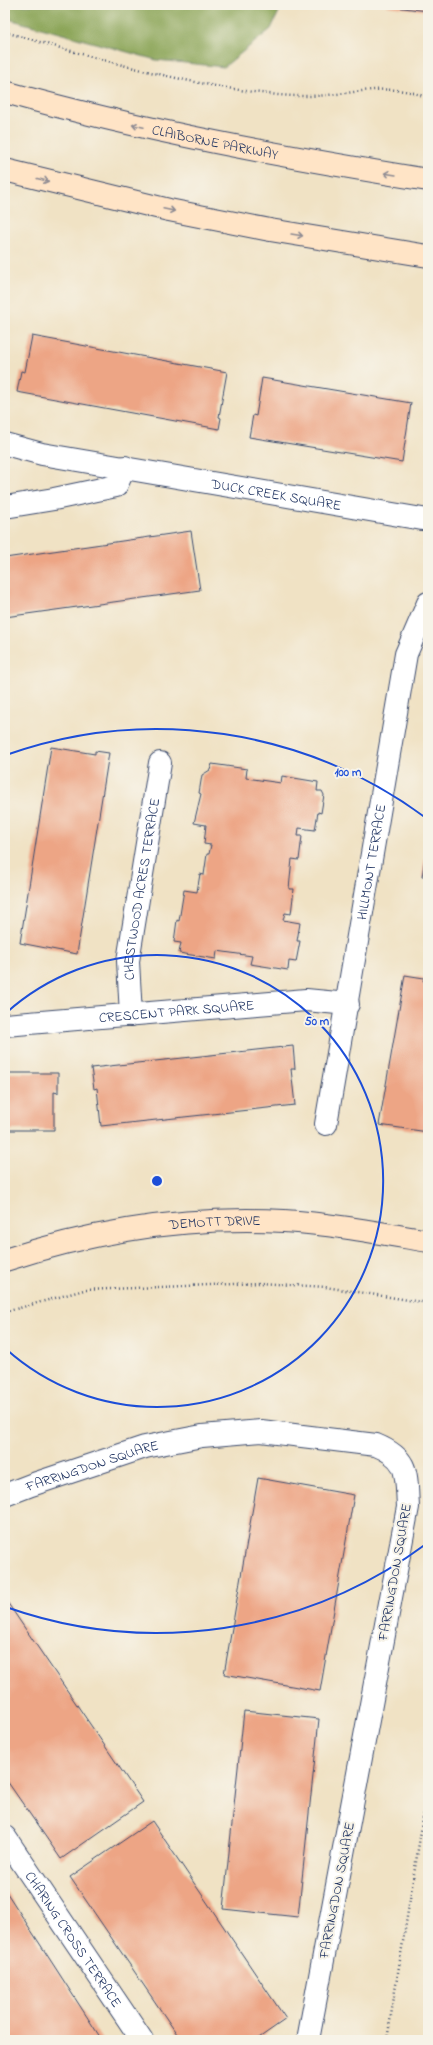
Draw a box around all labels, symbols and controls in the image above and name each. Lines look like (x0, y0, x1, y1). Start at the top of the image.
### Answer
street label: CLAIBORNE PARKWAY (150, 120, 280, 166)
one-way arrow (132, 122, 145, 130)
one-way arrow (383, 170, 396, 178)
one-way arrow (36, 176, 49, 184)
one-way arrow (162, 206, 175, 214)
one-way arrow (290, 231, 303, 239)
street label: DUCK CREEK SQUARE (208, 474, 343, 517)
text: 100 m (335, 764, 362, 782)
street label: CHESTWOOD ACRES TERRACE (119, 797, 166, 981)
street label: HILLMONT TERRACE (352, 802, 392, 922)
street label: CRESCENT PARK SQUARE (98, 995, 255, 1029)
text: 50 m (305, 1013, 330, 1031)
centre of rings (150, 1174, 164, 1188)
street label: DEMOTT DRIVE (167, 1211, 261, 1236)
street label: FARRINGDON SQUARE (22, 1436, 160, 1498)
street label: FARRINGDON SQUARE (373, 1502, 418, 1643)
street label: FARRINGDON SQUARE (314, 1820, 361, 1961)
street label: CHARING CROSS TERRACE (19, 1867, 126, 2012)

